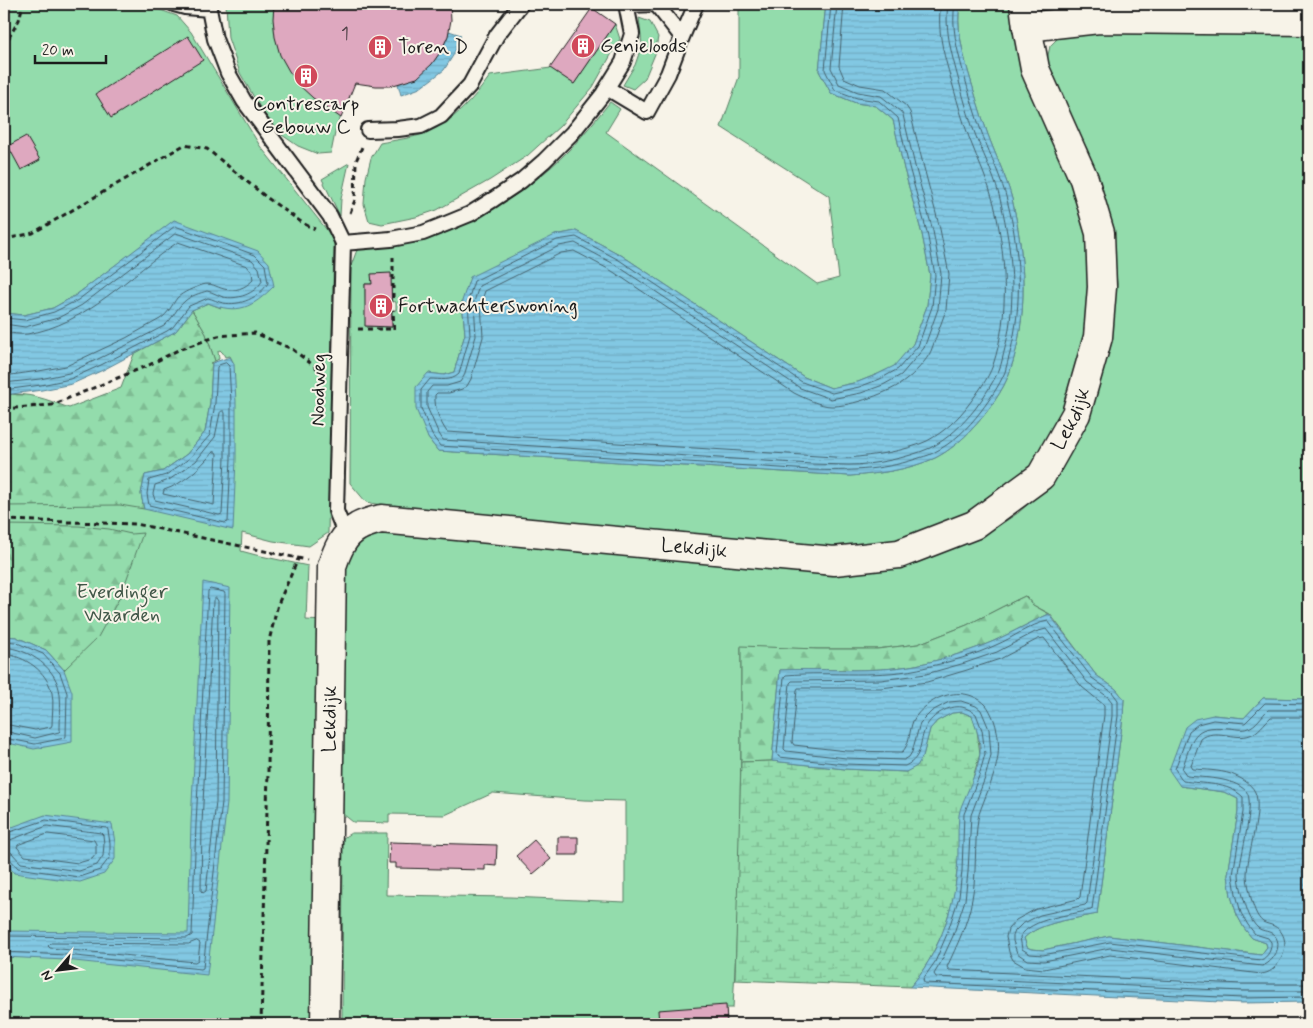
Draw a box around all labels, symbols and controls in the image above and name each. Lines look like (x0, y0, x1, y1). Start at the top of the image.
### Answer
house number: 1 (341, 22, 349, 46)
scale bar (35, 32, 106, 64)
building icon: Genieloods (570, 33, 596, 59)
place label: Genieloods (600, 33, 687, 60)
building icon: Toren D (367, 34, 393, 60)
place label: Toren D (398, 34, 468, 61)
text: 20 m (42, 41, 74, 61)
building icon: Contrescarp Gebouw C (293, 63, 319, 89)
place label: Contrescarp Gebouw C (253, 91, 359, 141)
building icon: Fortwachterswoning (368, 293, 394, 319)
place label: Fortwachterswoning (398, 293, 578, 320)
street label: Noodweg (305, 353, 333, 427)
street label: Lekdijk (1045, 384, 1096, 455)
street label: Lekdijk (660, 532, 729, 565)
park label: Everdinger Waarden (76, 579, 168, 629)
street label: Lekdijk (316, 686, 344, 753)
north arrow (32, 946, 82, 996)
text: N (37, 967, 58, 984)

